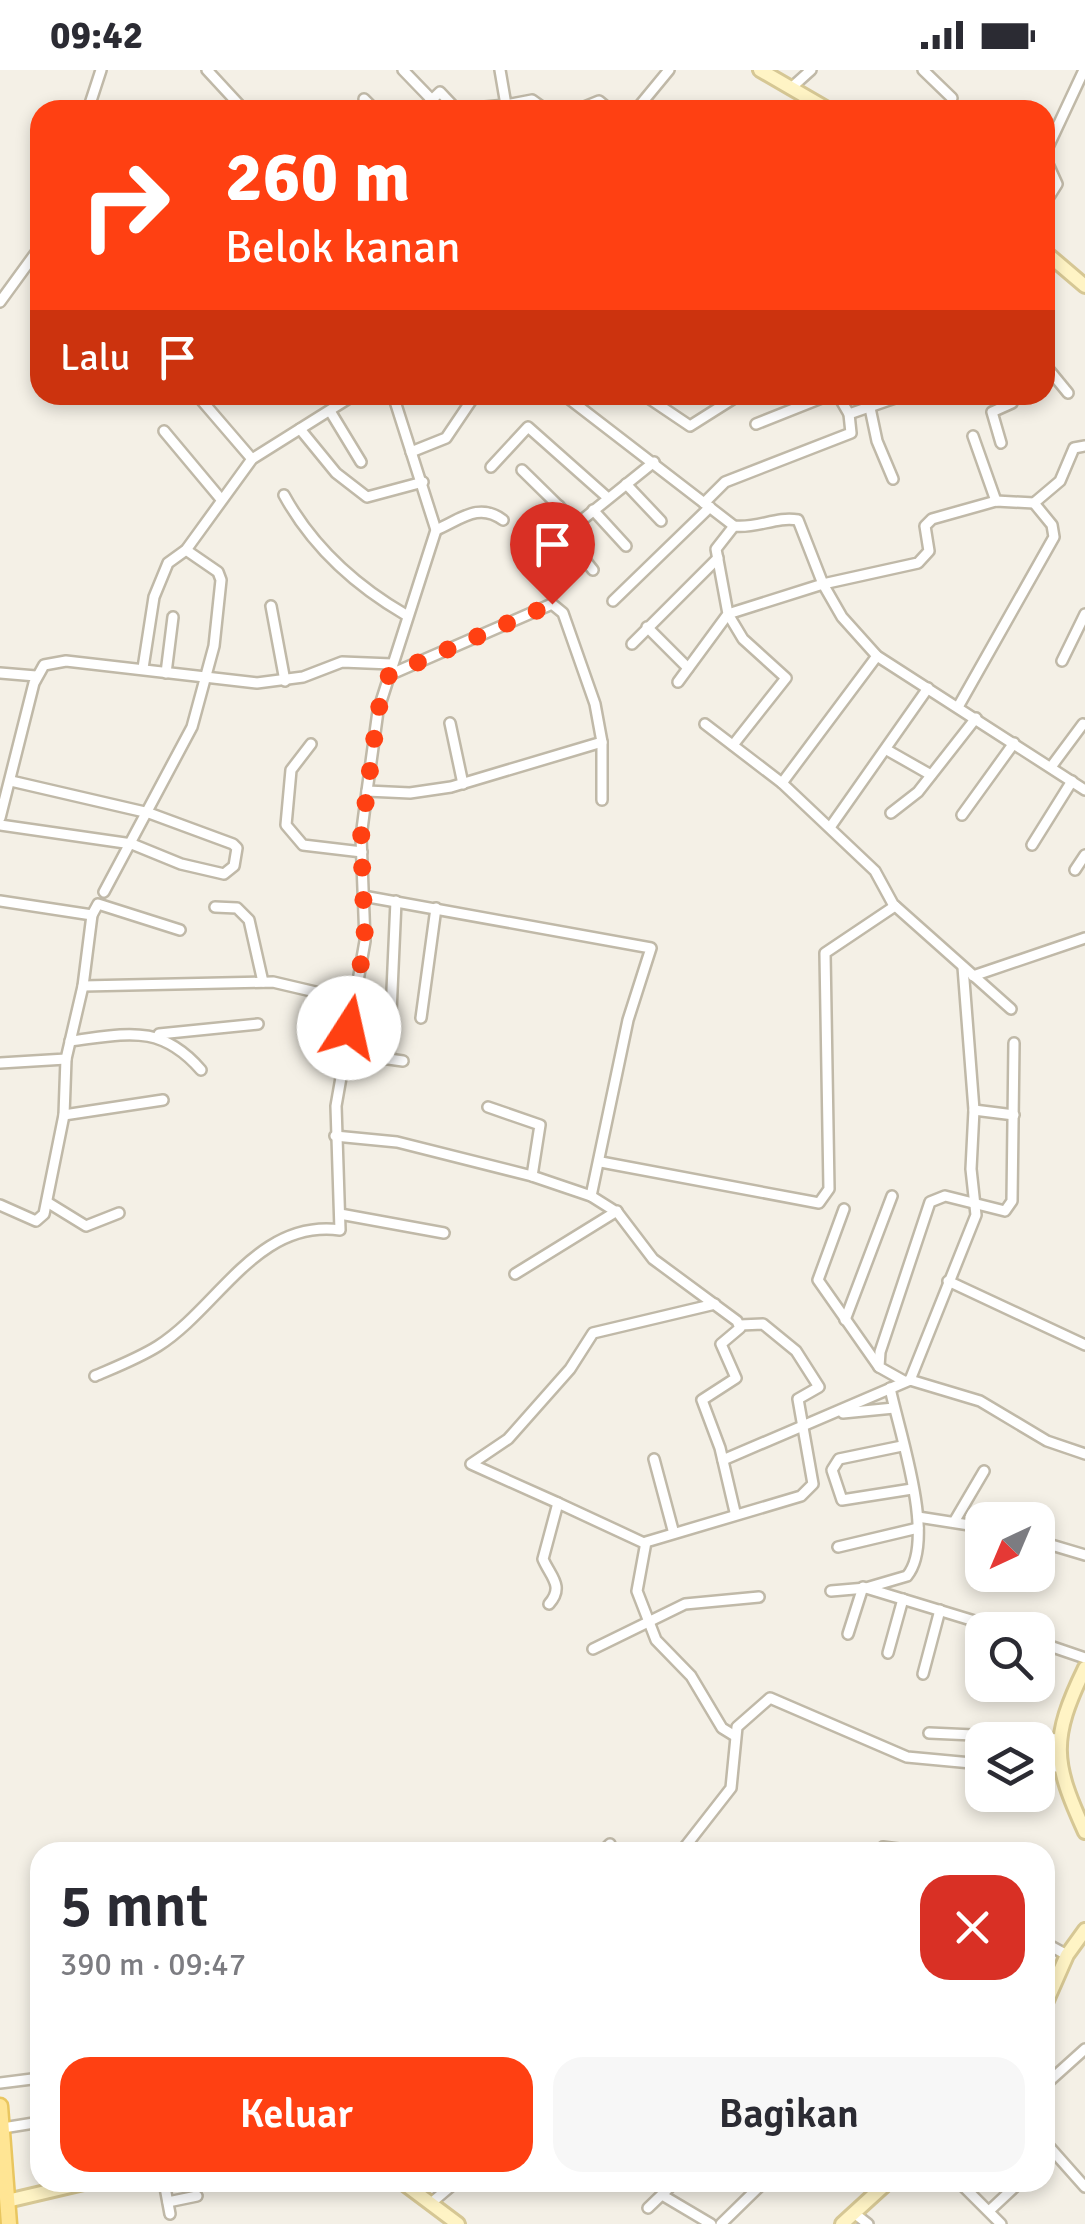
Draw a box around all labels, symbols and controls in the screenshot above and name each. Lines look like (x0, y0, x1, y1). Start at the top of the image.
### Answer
text: 09:42 (50, 12, 143, 59)
text: 260 m (225, 134, 410, 220)
icon: right (60, 140, 190, 270)
text: Belok kanan (225, 220, 461, 275)
icon: arrive (150, 330, 205, 385)
text: Lalu (60, 334, 130, 381)
pin (510, 502, 595, 605)
icon: arrive (525, 517, 580, 572)
position arrow (297, 976, 401, 1080)
north arrow (965, 1502, 1055, 1592)
map controls (965, 1502, 1055, 1812)
button: search (965, 1612, 1055, 1702)
button: layers (965, 1722, 1055, 1812)
text: 5 mnt (60, 1870, 208, 1944)
button: close (920, 1875, 1025, 1980)
text: 390 m · 09:47 (60, 1945, 246, 1984)
button: Keluar (60, 2057, 533, 2172)
button: Bagikan (553, 2057, 1025, 2172)

